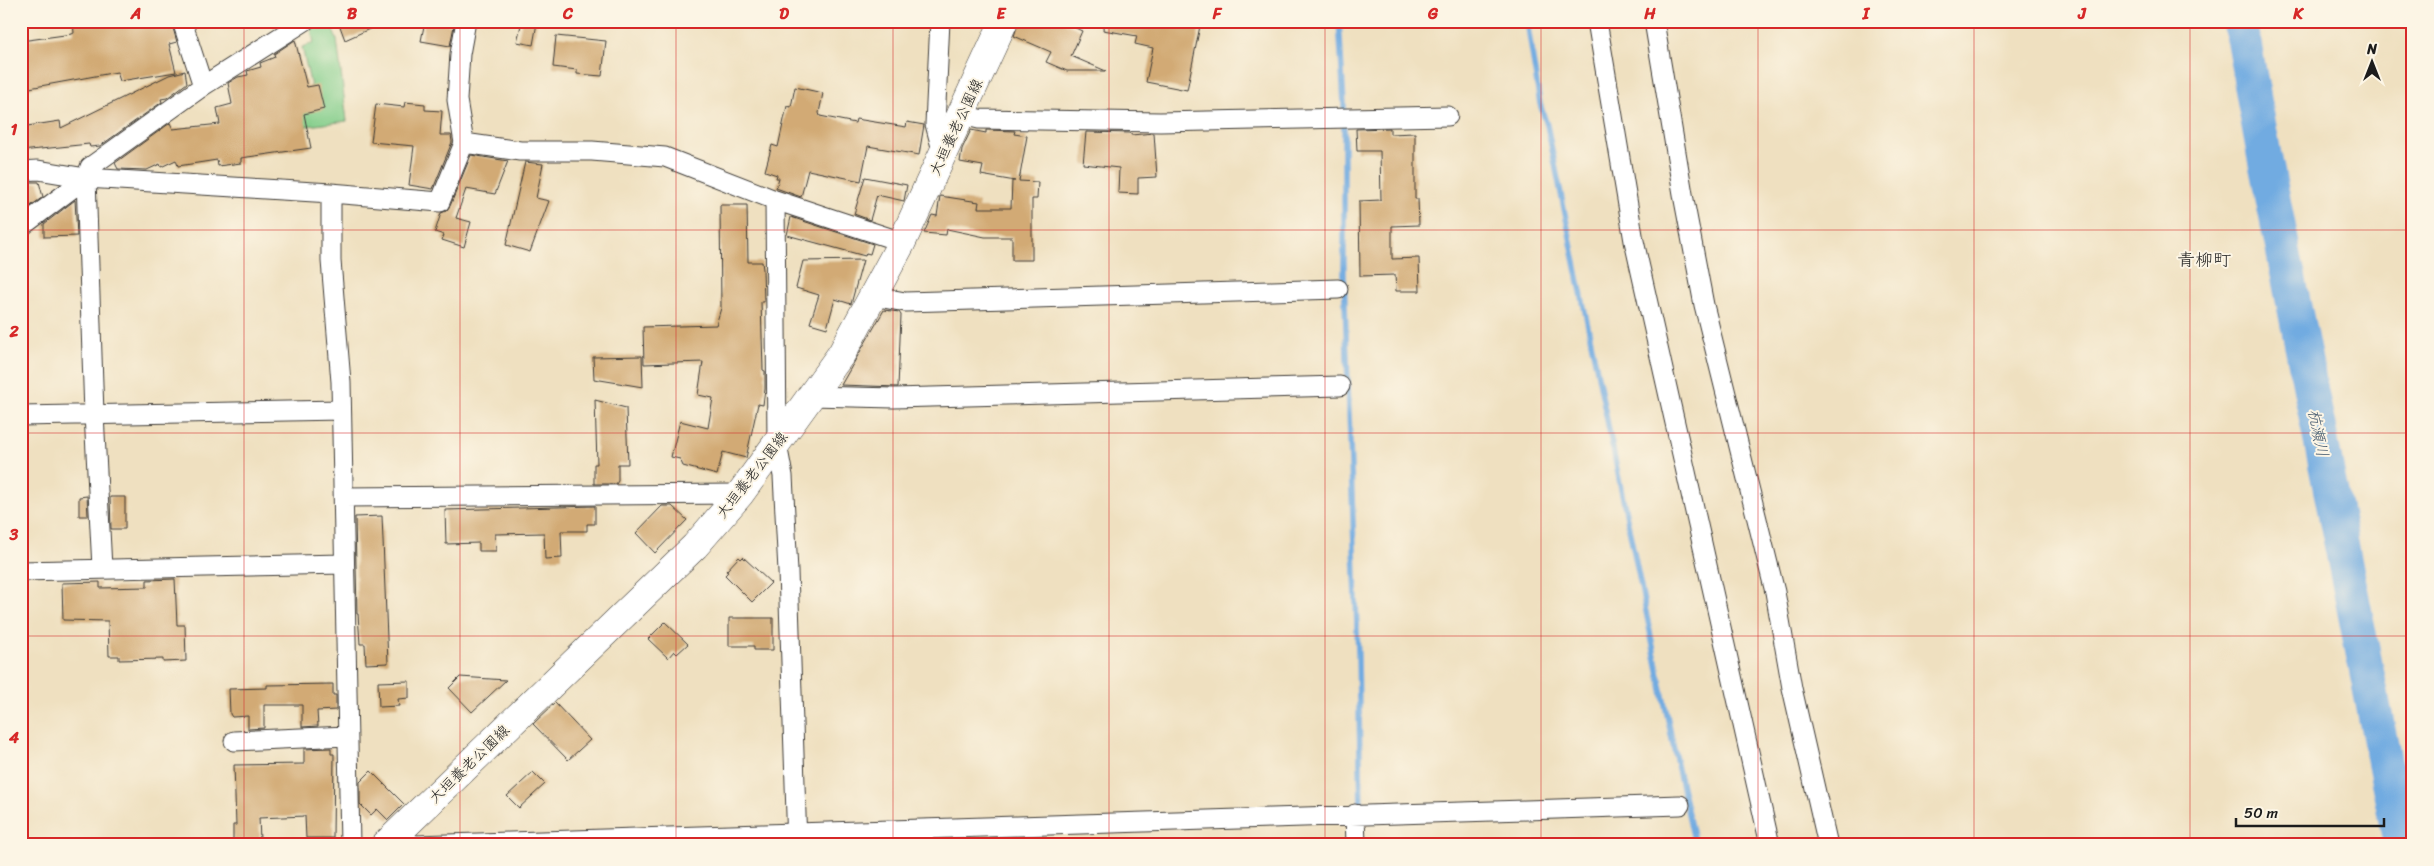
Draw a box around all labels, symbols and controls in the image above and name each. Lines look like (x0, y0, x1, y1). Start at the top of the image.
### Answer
text: A (130, 0, 141, 28)
text: B (347, 0, 358, 28)
text: C (562, 0, 574, 28)
text: D (779, 0, 789, 28)
text: E (997, 0, 1007, 28)
text: F (1212, 0, 1223, 28)
text: G (1427, 0, 1439, 28)
text: H (1643, 0, 1656, 28)
text: I (1862, 0, 1871, 28)
text: J (2077, 0, 2087, 28)
text: K (2292, 0, 2304, 28)
text: N (2366, 37, 2377, 62)
north arrow (2346, 38, 2396, 88)
street label: 大垣養老公園線 (922, 74, 990, 180)
text: 1 (11, 115, 18, 144)
district label: 青柳町 (2177, 244, 2231, 276)
text: 2 (8, 317, 19, 346)
water label: 杭瀬川 (2300, 407, 2337, 459)
street label: 大垣養老公園線 (709, 426, 795, 524)
text: 3 (9, 520, 19, 549)
street label: 大垣養老公園線 (422, 718, 516, 810)
text: 4 (8, 723, 19, 752)
scale bar (2236, 796, 2384, 828)
text: 50 m (2244, 800, 2279, 826)

